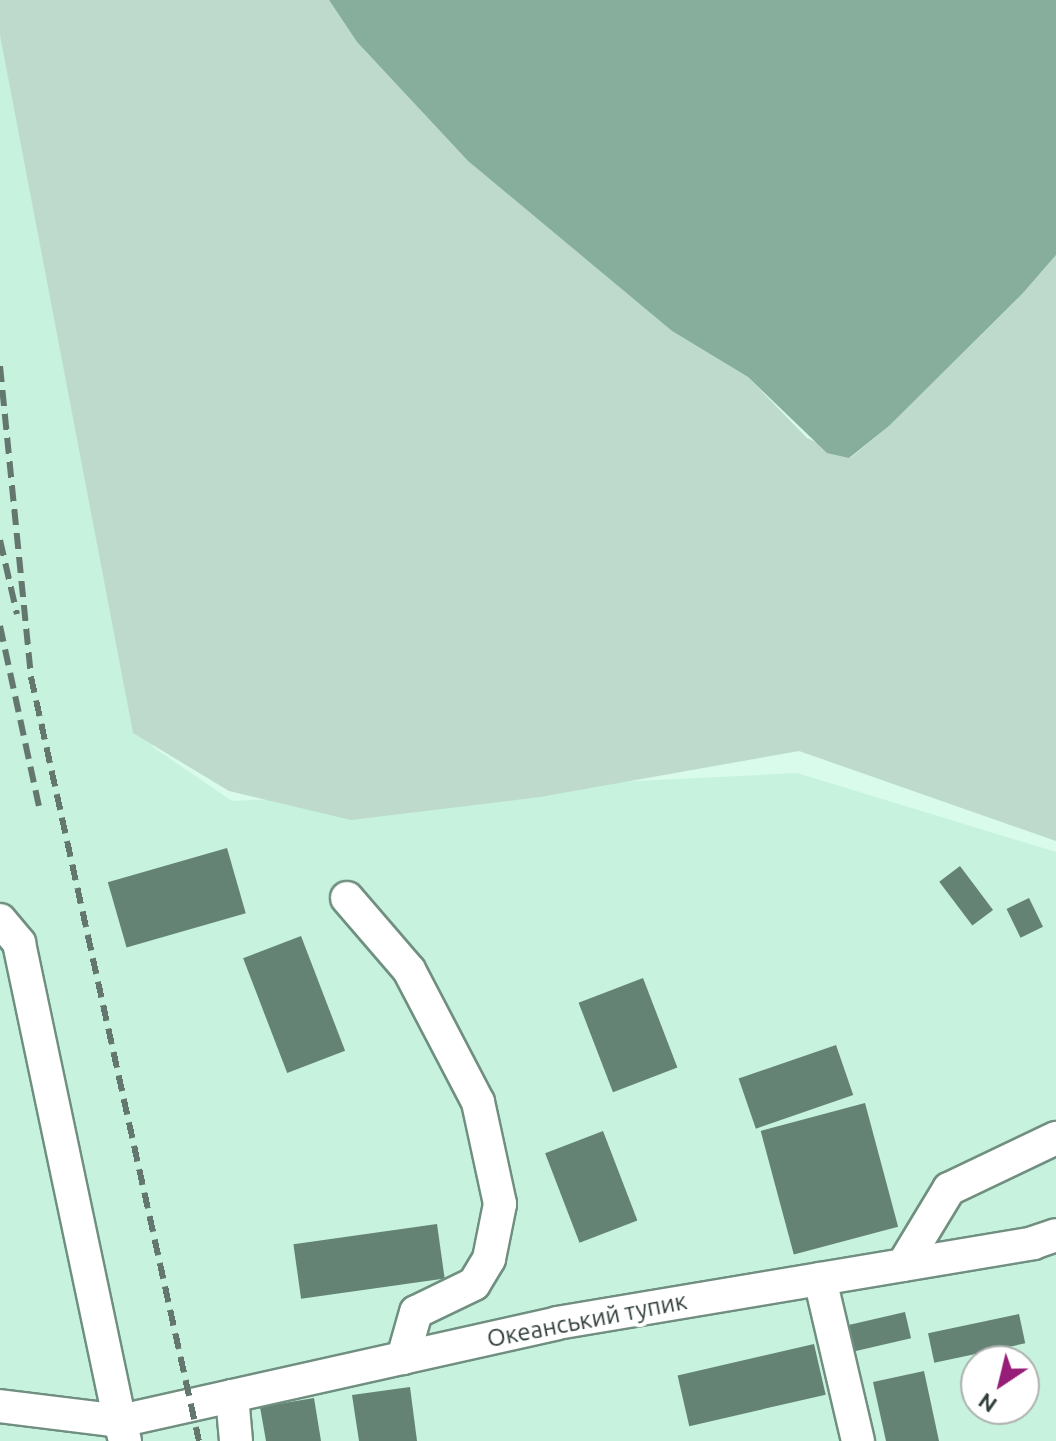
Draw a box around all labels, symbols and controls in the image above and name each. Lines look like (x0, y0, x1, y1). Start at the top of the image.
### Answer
street label: Океанський тупик (485, 1286, 689, 1354)
north arrow (960, 1345, 1040, 1425)
text: N (973, 1388, 1001, 1418)

